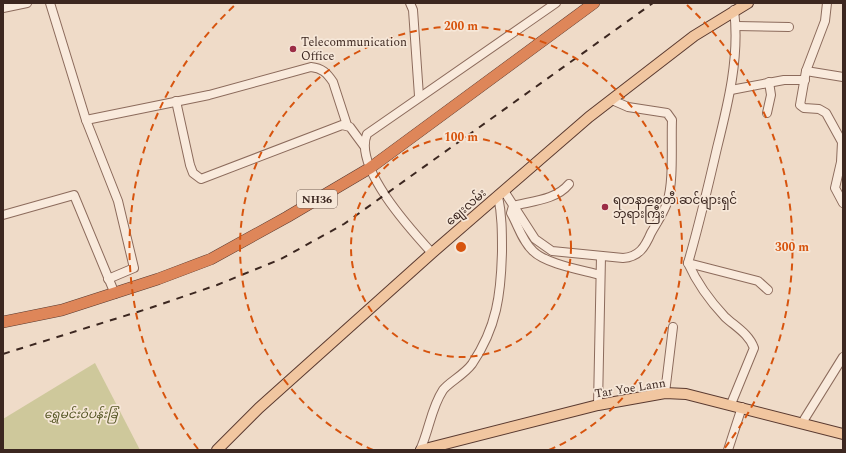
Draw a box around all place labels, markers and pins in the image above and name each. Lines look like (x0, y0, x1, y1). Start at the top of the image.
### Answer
place label: Telecommunication Office (301, 33, 407, 66)
marker: Telecommunication Office (288, 44, 298, 54)
place label: ရတနာစေတီ ဆင်များရှင် ဘုရားကြီး (613, 191, 737, 224)
marker: ရတနာစေတီ ဆင်များရှင် ဘုရားကြီး (600, 202, 610, 212)
centre of rings (454, 240, 468, 254)

